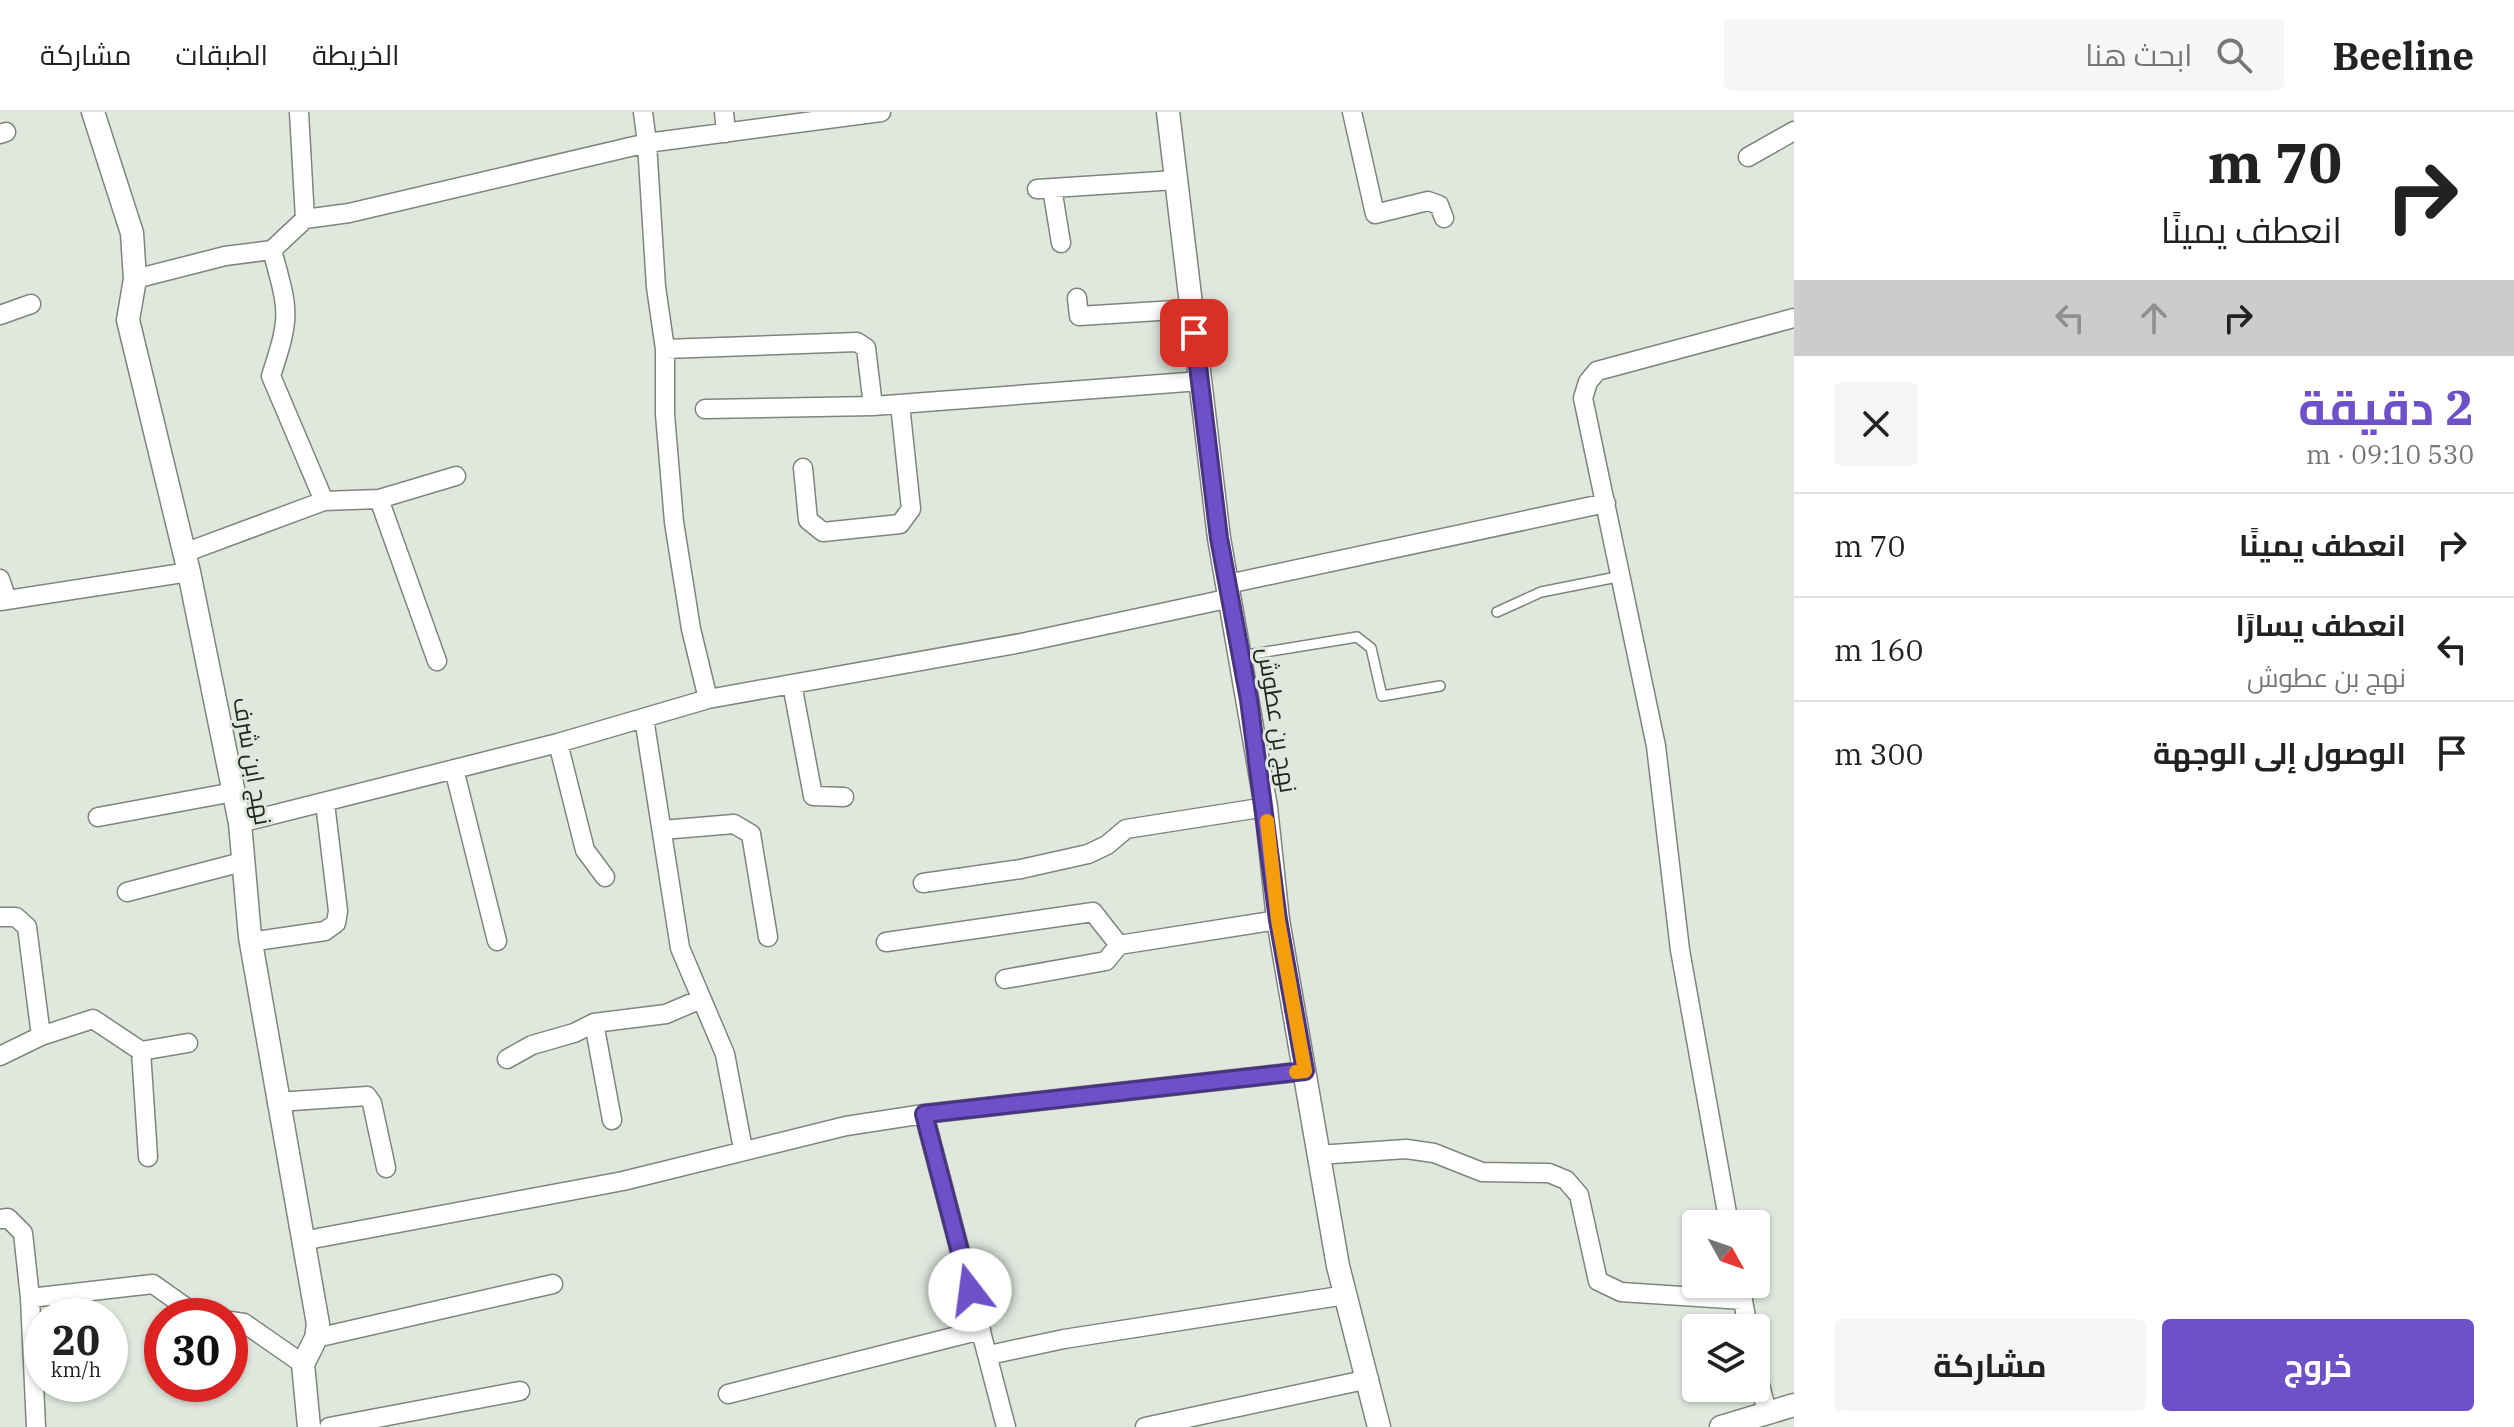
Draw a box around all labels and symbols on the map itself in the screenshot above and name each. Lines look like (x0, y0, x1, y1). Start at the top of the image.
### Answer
pin (1160, 299, 1228, 367)
street label: نهج بن عطوش (1250, 645, 1305, 795)
street label: نهج ابن شرف (225, 694, 280, 828)
north arrow (1682, 1210, 1770, 1298)
position arrow (928, 1248, 1012, 1332)
speed limit sign: 30 (144, 1298, 248, 1402)

